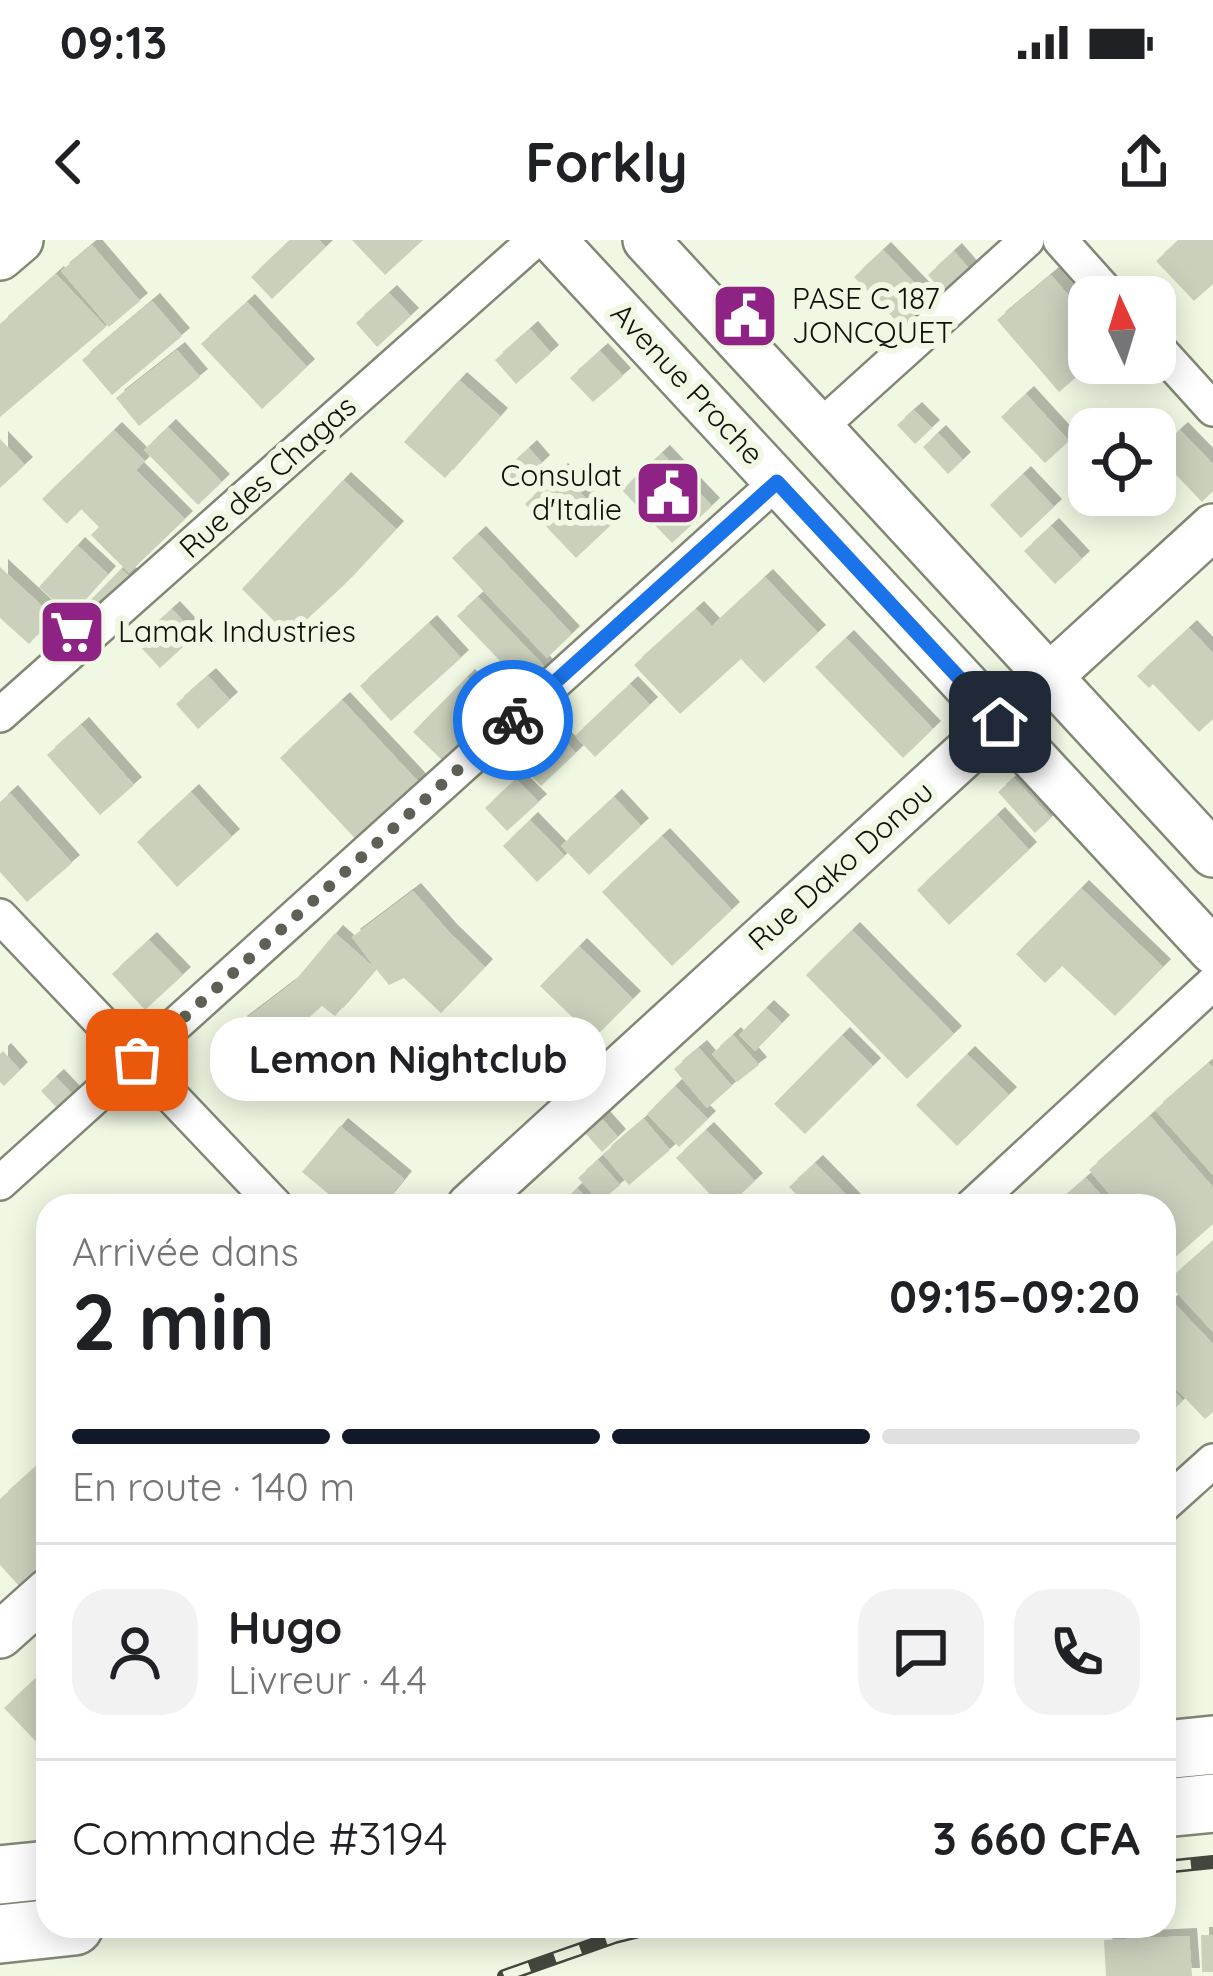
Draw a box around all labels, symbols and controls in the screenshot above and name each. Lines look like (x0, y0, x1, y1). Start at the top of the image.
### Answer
text: 09:13 (60, 14, 167, 70)
text: Forkly (525, 128, 688, 196)
icon: back (36, 129, 102, 195)
icon: share (1111, 129, 1177, 195)
north arrow (1068, 276, 1176, 384)
map controls (1068, 276, 1176, 516)
place label: PASE C 187 JONCQUET (792, 279, 953, 351)
public building icon: PASE C 187 JONCQUET (710, 281, 780, 351)
street label: Avenue Proche (603, 295, 772, 472)
street label: Rue des Chagas (171, 387, 364, 566)
button: locate (1068, 408, 1176, 516)
place label: Consulat d'Italie (501, 456, 622, 528)
public building icon: Consulat d'Italie (633, 458, 703, 528)
supermarket icon: Lamak Industries (37, 597, 107, 667)
place label: Lamak Industries (118, 612, 356, 650)
courier (453, 660, 573, 780)
pin (949, 671, 1051, 773)
icon: bike (480, 687, 546, 753)
icon: home (967, 689, 1033, 755)
street label: Rue Dako Donou (740, 772, 941, 958)
pin (86, 1009, 188, 1111)
callout: Lemon Nightclub (209, 1018, 605, 1102)
icon: bag (104, 1027, 170, 1093)
text: Lemon Nightclub (249, 1034, 567, 1083)
text: Arrivée dans (72, 1227, 299, 1276)
text: 09:15–09:20 (889, 1268, 1140, 1324)
text: 2 min (72, 1272, 275, 1370)
text: En route · 140 m (72, 1462, 355, 1511)
button: person (72, 1589, 198, 1715)
button: chat (858, 1589, 984, 1715)
button: phone (1014, 1589, 1140, 1715)
text: Hugo (228, 1599, 342, 1655)
text: Livreur · 4.4 (228, 1655, 427, 1704)
text: Commande #3194 (72, 1810, 447, 1866)
text: 3 660 CFA (932, 1810, 1140, 1866)

